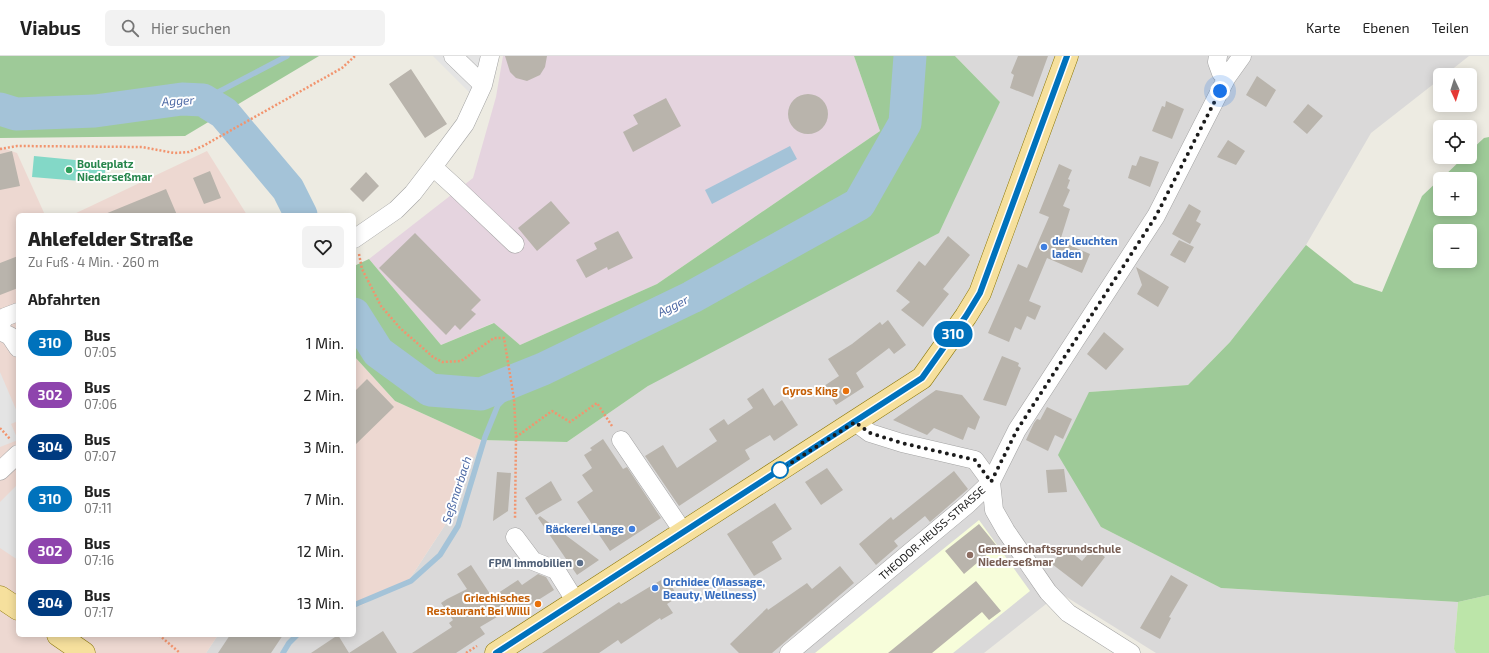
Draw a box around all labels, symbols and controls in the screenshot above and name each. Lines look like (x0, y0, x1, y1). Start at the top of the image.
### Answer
search box (105, 10, 385, 46)
text: Viabus (20, 16, 81, 39)
icon: search (119, 17, 141, 39)
text: Hier suchen (151, 19, 231, 37)
text: Karte (1306, 19, 1341, 36)
text: Ebenen (1363, 19, 1410, 36)
text: Teilen (1432, 19, 1469, 36)
north arrow (1433, 68, 1477, 112)
map controls (1433, 68, 1477, 268)
your location (1210, 81, 1230, 101)
water label: Agger (160, 92, 195, 108)
button: locate (1433, 120, 1477, 164)
place label: Bouleplatz Niederseßmar (77, 157, 152, 183)
marker: Bouleplatz Niederseßmar (64, 165, 74, 175)
button: + (1433, 172, 1477, 216)
button: − (1433, 224, 1477, 268)
button: heart (302, 226, 344, 268)
text: Ahlefelder Straße (28, 227, 193, 250)
place label: der leuchten laden (1052, 234, 1118, 260)
marker: der leuchten laden (1039, 242, 1049, 252)
text: Zu Fuß · 4 Min. · 260 m (28, 254, 159, 270)
text: Abfahrten (28, 290, 100, 308)
water label: Agger (654, 292, 690, 319)
line badge: 310 (930, 321, 976, 347)
text: 310 (942, 325, 964, 342)
text: Bus (84, 326, 110, 344)
text: 310 (39, 334, 61, 351)
text: 1 Min. (306, 334, 344, 352)
text: 07:05 (84, 344, 116, 360)
text: Bus (84, 378, 110, 396)
place label: Gyros King (782, 384, 839, 398)
text: 302 (38, 386, 62, 403)
text: 2 Min. (303, 386, 344, 404)
marker: Gyros King (841, 386, 851, 396)
text: 07:06 (84, 396, 117, 412)
text: Bus (84, 430, 110, 448)
text: 304 (37, 438, 63, 455)
text: 3 Min. (303, 438, 344, 456)
text: 07:07 (84, 448, 116, 464)
water label: Seßmarbach (439, 454, 474, 525)
unlabelled marker (771, 461, 789, 479)
text: Bus (84, 482, 110, 500)
street label: THEODOR-HEUSS-STRASSE (876, 483, 987, 582)
text: 310 (39, 490, 61, 507)
text: 7 Min. (304, 490, 344, 508)
text: 07:11 (84, 500, 112, 516)
place label: Bäckerei Lange (545, 522, 624, 535)
marker: Bäckerei Lange (627, 524, 637, 534)
text: Bus (84, 534, 110, 552)
text: 302 (38, 542, 62, 559)
text: 12 Min. (297, 542, 344, 560)
place label: Gemeinschaftsgrundschule Niederseßmar (978, 542, 1121, 568)
marker: Gemeinschaftsgrundschule Niederseßmar (965, 550, 975, 560)
text: 07:16 (84, 552, 114, 568)
place label: FPM Immobilien (489, 556, 572, 569)
marker: FPM Immobilien (575, 558, 585, 568)
place label: Orchidee (Massage, Beauty, Wellness) (663, 575, 765, 602)
marker: Orchidee (Massage, Beauty, Wellness) (650, 583, 660, 593)
text: Bus (84, 586, 110, 604)
place label: Griechisches Restaurant Bei Willi (427, 591, 530, 617)
text: 304 (37, 594, 63, 611)
text: 13 Min. (297, 594, 344, 612)
marker: Griechisches Restaurant Bei Willi (533, 599, 543, 609)
text: 07:17 (84, 604, 113, 620)

